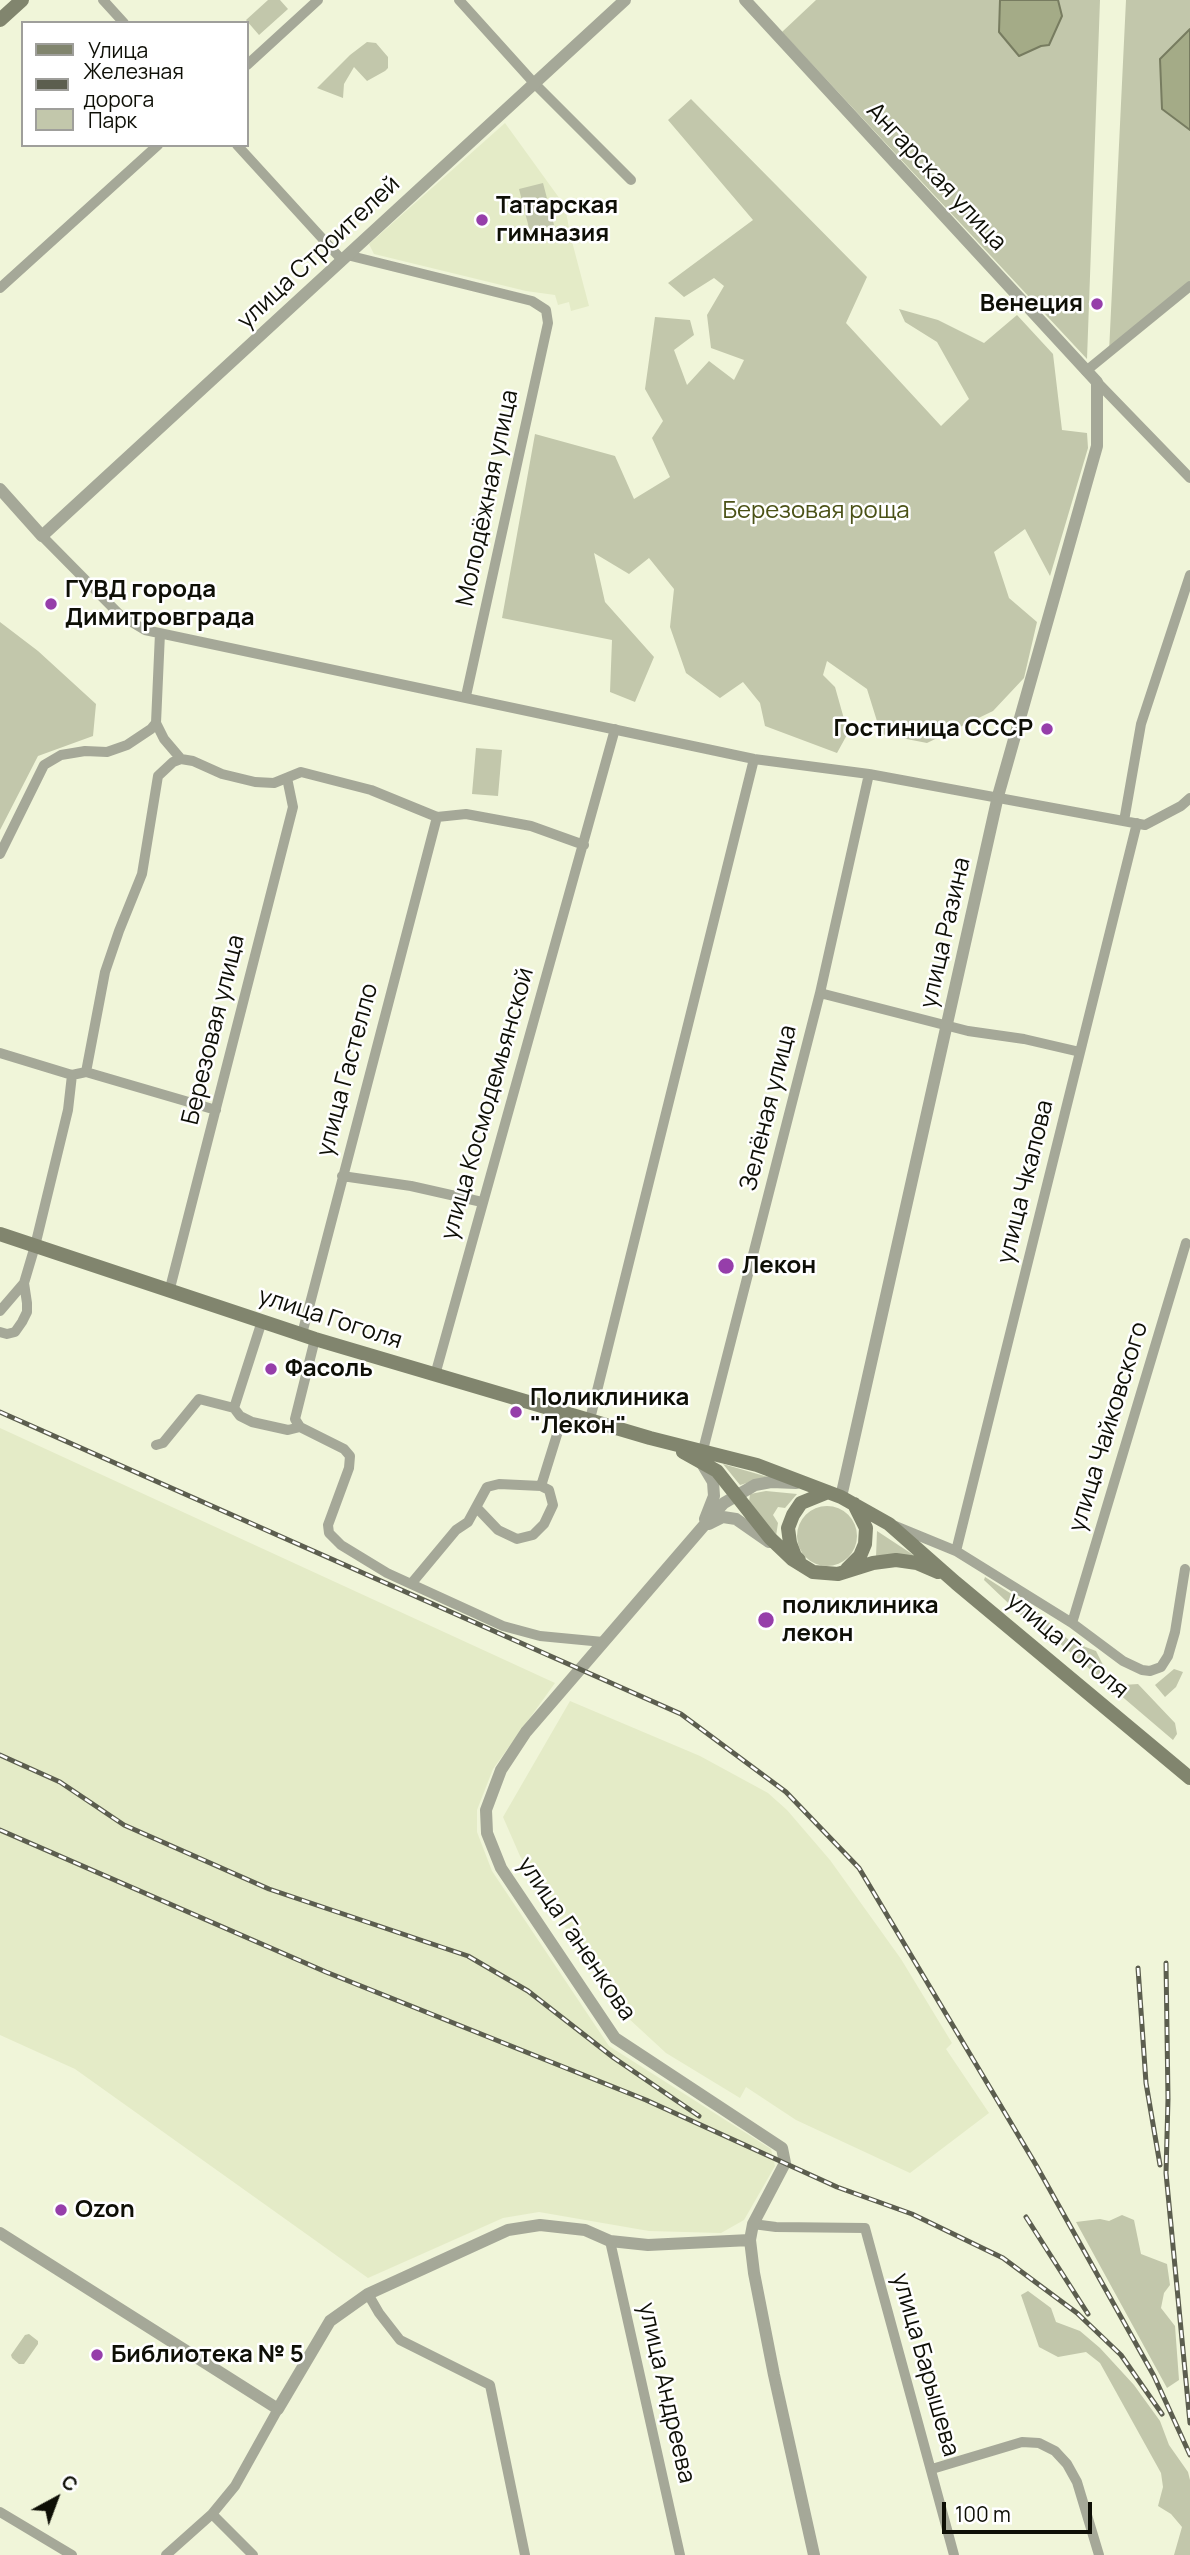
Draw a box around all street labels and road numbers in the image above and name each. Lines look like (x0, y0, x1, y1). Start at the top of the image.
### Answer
street label: Ангарская улица (860, 97, 1012, 257)
street label: улица Строителей (232, 170, 406, 336)
street label: Молодёжная улица (451, 387, 525, 609)
street label: улица Разина (915, 855, 977, 1011)
street label: Березовая улица (176, 932, 252, 1128)
street label: улица Космодемьянской (435, 965, 541, 1243)
street label: улица Гастелло (311, 980, 385, 1160)
street label: Зелёная улица (735, 1022, 803, 1194)
street label: улица Чкалова (992, 1097, 1060, 1267)
street label: улица Гоголя (254, 1282, 406, 1356)
street label: улица Чайковского (1063, 1319, 1155, 1535)
street label: улица Гоголя (1000, 1587, 1134, 1705)
street label: улица Ганенкова (511, 1852, 641, 2026)
street label: улица Барышева (885, 2270, 965, 2460)
street label: улица Андреева (631, 2300, 701, 2486)

